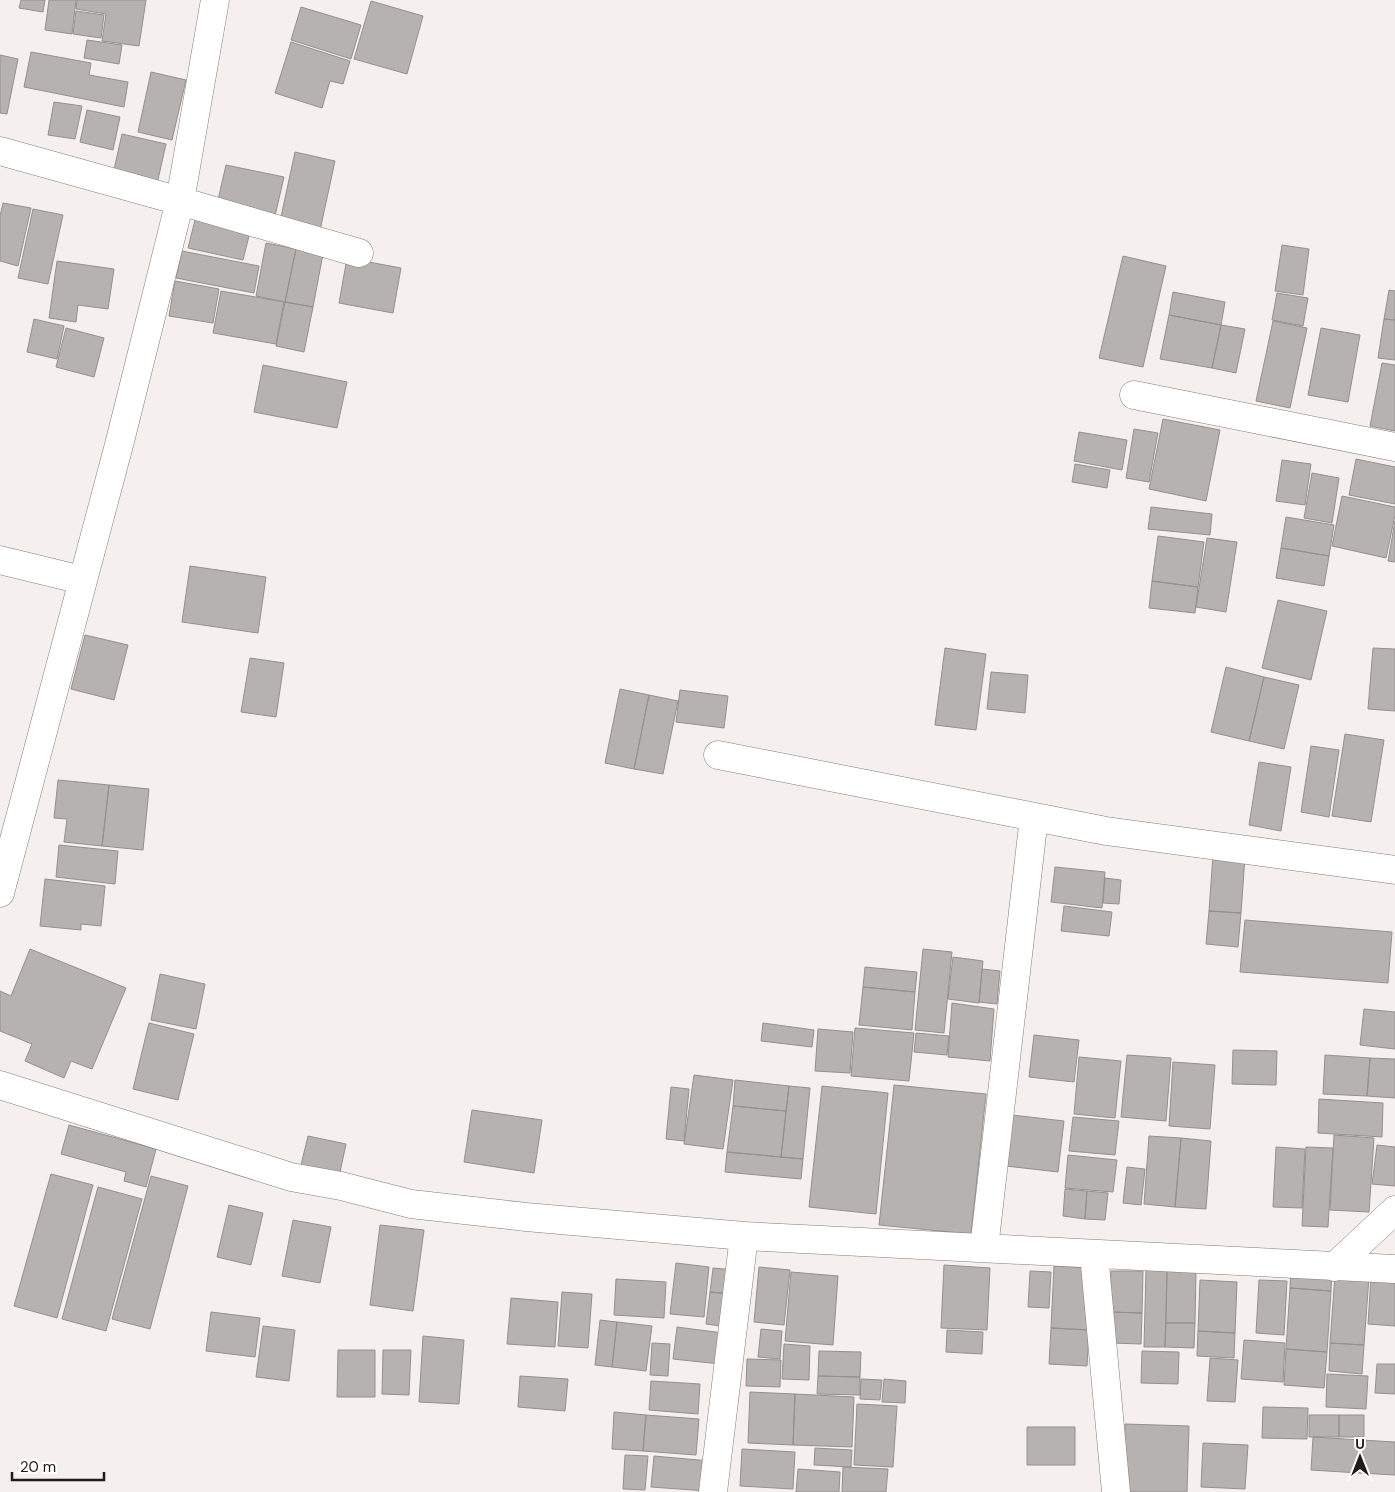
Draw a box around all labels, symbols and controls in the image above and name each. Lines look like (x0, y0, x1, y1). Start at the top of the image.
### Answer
north arrow (1335, 1432, 1385, 1482)
text: U (1355, 1435, 1365, 1453)
scale bar (12, 1450, 105, 1482)
text: 20 m (20, 1457, 56, 1477)

